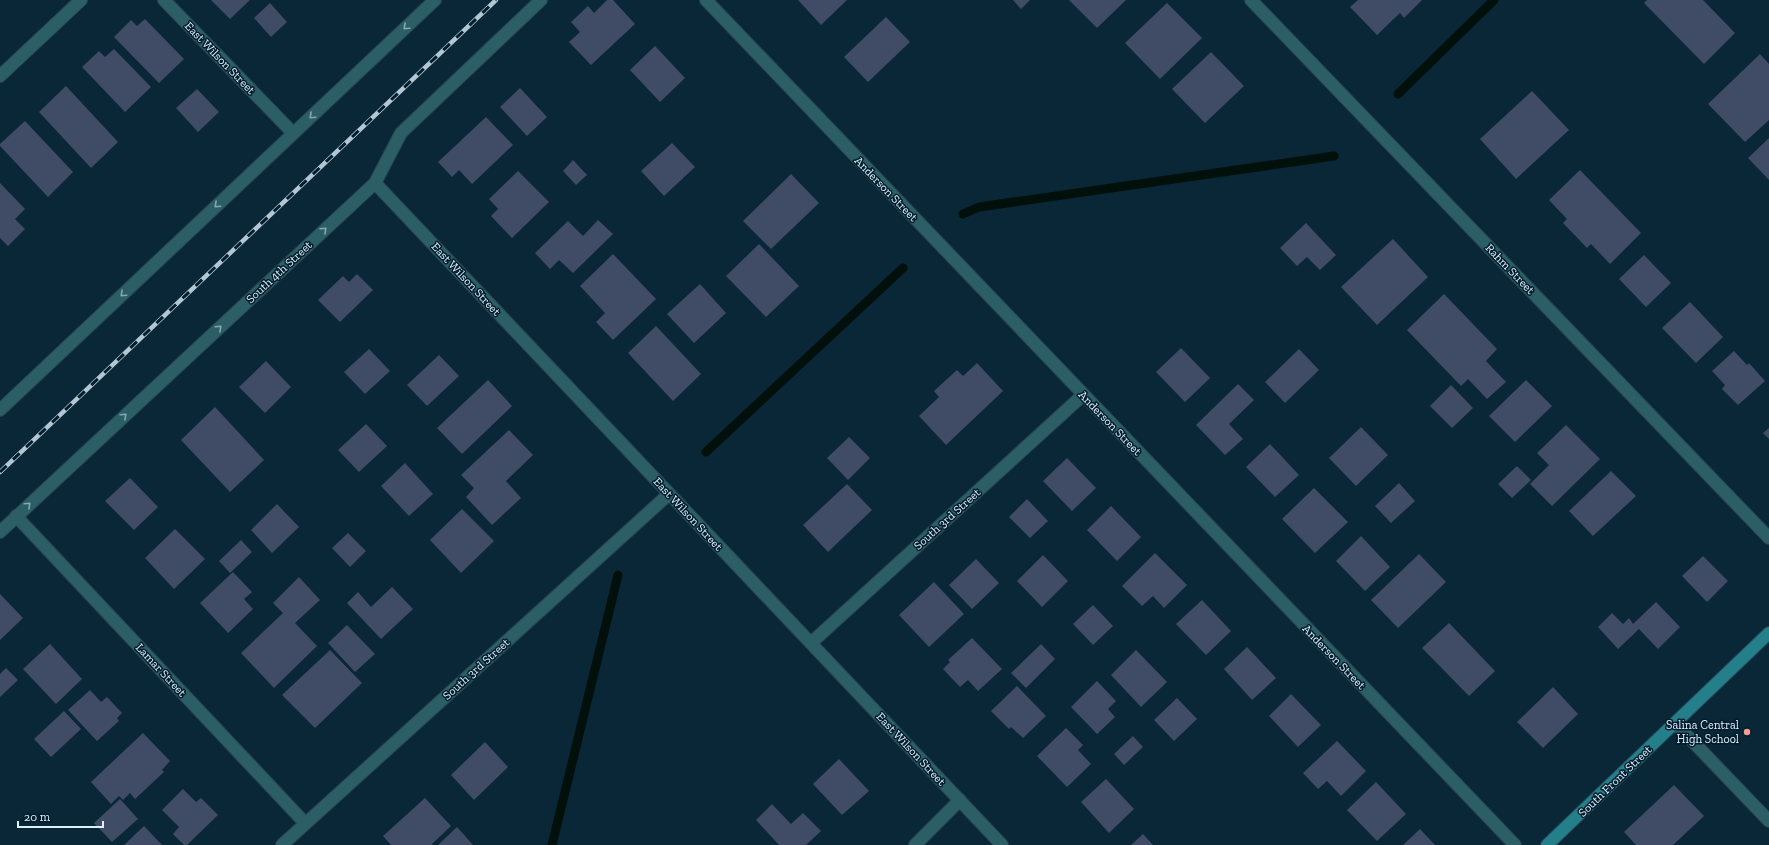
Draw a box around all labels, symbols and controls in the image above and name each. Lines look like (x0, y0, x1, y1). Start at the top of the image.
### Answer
street label: East Wilson Street (182, 19, 258, 97)
one-way arrow (404, 22, 411, 29)
one-way arrow (309, 111, 317, 119)
street label: Anderson Street (852, 154, 921, 225)
one-way arrow (214, 200, 222, 208)
one-way arrow (319, 227, 327, 235)
street label: South 4th Street (243, 238, 315, 306)
street label: East Wilson Street (428, 239, 504, 319)
street label: Rahm Street (1483, 241, 1538, 297)
one-way arrow (120, 290, 128, 297)
one-way arrow (214, 325, 222, 333)
street label: Anderson Street (1076, 388, 1145, 459)
one-way arrow (119, 414, 126, 421)
street label: East Wilson Street (650, 474, 726, 554)
street label: South 3rd Street (911, 485, 984, 553)
one-way arrow (23, 502, 31, 510)
street label: Anderson Street (1300, 622, 1369, 693)
street label: South 3rd Street (440, 635, 513, 703)
street label: Lamar Street (133, 640, 190, 700)
street label: East Wilson Street (873, 709, 949, 789)
place label: Salina Central High School (1666, 718, 1739, 746)
marker: Salina Central High School (1742, 727, 1752, 737)
street label: South Front Street (1575, 742, 1655, 820)
scale bar (18, 803, 103, 829)
text: 20 m (24, 810, 51, 824)

